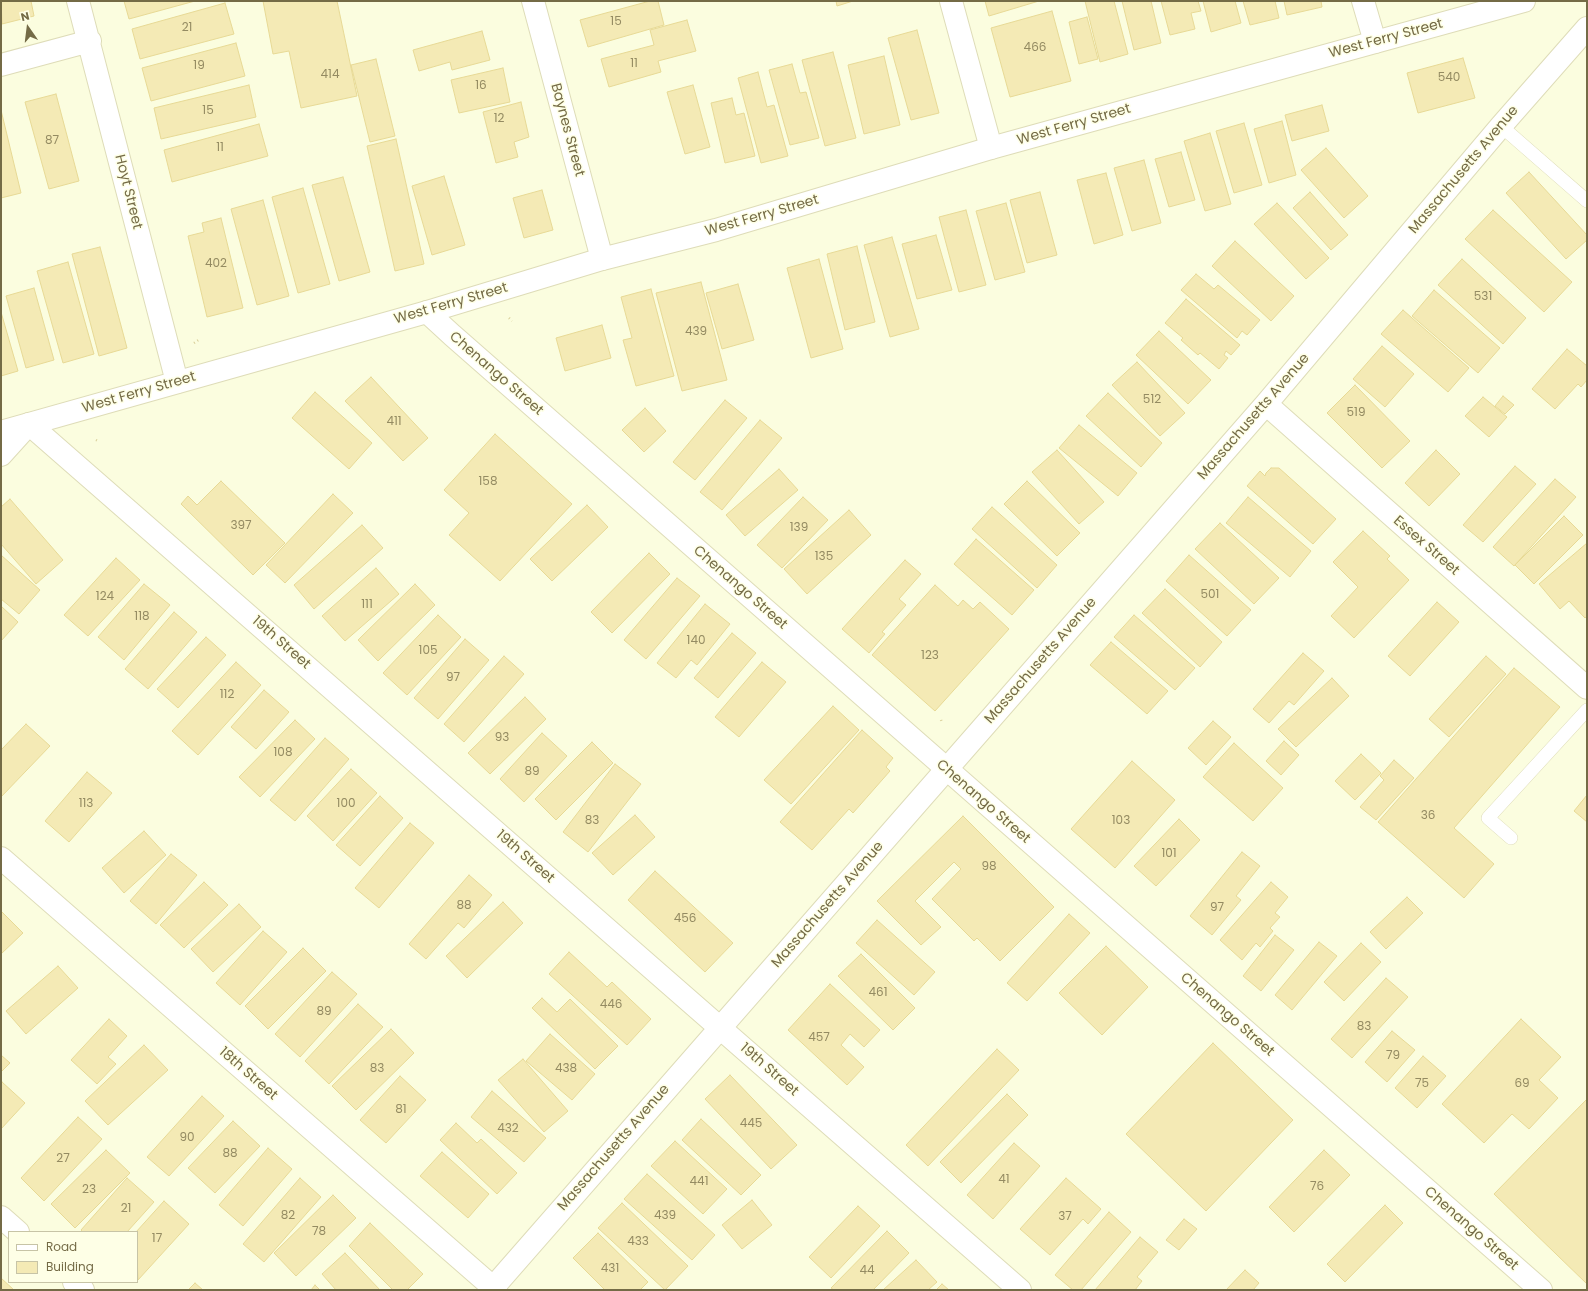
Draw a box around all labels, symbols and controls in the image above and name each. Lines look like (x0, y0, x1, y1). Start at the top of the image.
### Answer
north arrow (8, 8, 48, 48)
text: N (19, 8, 31, 25)
house number: 15 (610, 15, 622, 29)
street label: West Ferry Street (1327, 16, 1445, 62)
house number: 21 (182, 21, 192, 35)
house number: 466 (1024, 41, 1046, 55)
house number: 11 (630, 57, 638, 71)
house number: 19 (193, 59, 205, 73)
house number: 414 (321, 68, 339, 82)
house number: 540 (1438, 71, 1460, 85)
house number: 16 (475, 79, 487, 93)
street label: Baynes Street (547, 82, 587, 178)
street label: West Ferry Street (1015, 101, 1133, 149)
street label: Massachusetts Avenue (1406, 103, 1522, 237)
house number: 15 (202, 104, 214, 118)
house number: 12 (494, 112, 504, 126)
house number: 87 (45, 134, 59, 148)
house number: 11 (216, 141, 224, 155)
street label: Hoyt Street (111, 153, 145, 231)
street label: West Ferry Street (703, 192, 821, 240)
house number: 402 (205, 257, 227, 271)
street label: West Ferry Street (392, 280, 510, 328)
house number: 531 (1474, 290, 1492, 304)
house number: 439 (685, 325, 707, 339)
street label: Chenango Street (446, 329, 546, 419)
street label: Massachusetts Avenue (1195, 350, 1313, 484)
street label: West Ferry Street (80, 369, 198, 417)
house number: 512 (1143, 393, 1161, 407)
house number: 519 (1347, 406, 1365, 420)
house number: 411 (386, 415, 402, 429)
house number: 158 (479, 475, 497, 489)
street label: Essex Street (1390, 513, 1462, 579)
house number: 397 (230, 519, 252, 533)
house number: 139 (790, 521, 808, 535)
street label: Chenango Street (690, 543, 790, 633)
house number: 135 (815, 550, 833, 564)
house number: 501 (1201, 588, 1219, 602)
house number: 124 (96, 590, 114, 604)
street label: Massachusetts Avenue (982, 594, 1100, 728)
house number: 111 (361, 598, 373, 612)
house number: 118 (134, 610, 150, 624)
street label: 19th Street (248, 613, 314, 673)
house number: 140 (687, 634, 705, 648)
house number: 105 (419, 644, 437, 658)
house number: 123 (921, 649, 939, 663)
house number: 97 (446, 671, 460, 685)
house number: 112 (220, 688, 234, 702)
house number: 93 (495, 731, 509, 745)
house number: 108 (274, 746, 292, 760)
street label: Chenango Street (933, 757, 1033, 847)
house number: 89 (524, 765, 540, 779)
house number: 113 (79, 797, 93, 811)
house number: 100 (337, 797, 355, 811)
house number: 36 (1421, 809, 1435, 823)
house number: 83 (585, 814, 599, 828)
house number: 103 (1112, 814, 1130, 828)
street label: 19th Street (492, 827, 558, 887)
street label: Massachusetts Avenue (769, 838, 887, 972)
house number: 101 (1161, 847, 1177, 861)
house number: 98 (981, 860, 997, 874)
house number: 88 (456, 899, 472, 913)
house number: 97 (1210, 901, 1224, 915)
house number: 456 (674, 912, 696, 926)
street label: Chenango Street (1177, 970, 1277, 1060)
house number: 461 (868, 986, 888, 1000)
house number: 446 (600, 998, 622, 1012)
house number: 89 (316, 1005, 332, 1019)
house number: 83 (1357, 1020, 1371, 1034)
house number: 457 (808, 1031, 830, 1045)
street label: 19th Street (736, 1040, 802, 1100)
street label: 18th Street (215, 1044, 281, 1104)
house number: 79 (1386, 1049, 1400, 1063)
house number: 83 (370, 1062, 384, 1076)
house number: 438 (555, 1062, 577, 1076)
house number: 75 (1415, 1077, 1429, 1091)
house number: 69 (1514, 1077, 1530, 1091)
street label: Massachusetts Avenue (555, 1081, 673, 1215)
house number: 81 (395, 1103, 407, 1117)
house number: 445 (740, 1117, 762, 1131)
house number: 432 (497, 1122, 519, 1136)
house number: 90 (179, 1131, 195, 1145)
house number: 88 (222, 1147, 238, 1161)
house number: 27 (56, 1152, 70, 1166)
house number: 41 (998, 1173, 1010, 1187)
house number: 441 (690, 1175, 708, 1189)
house number: 76 (1310, 1180, 1324, 1194)
house number: 23 (82, 1183, 96, 1197)
street label: Chenango Street (1421, 1184, 1521, 1274)
house number: 21 (121, 1202, 131, 1216)
house number: 82 (281, 1209, 295, 1223)
house number: 439 (654, 1209, 676, 1223)
house number: 37 (1058, 1210, 1072, 1224)
house number: 78 (312, 1225, 326, 1239)
legend (8, 1231, 138, 1283)
house number: 17 (152, 1232, 162, 1246)
house number: 433 (627, 1235, 649, 1249)
text: Road (46, 1238, 77, 1255)
text: Building (46, 1258, 94, 1275)
house number: 431 (601, 1262, 619, 1276)
house number: 44 (859, 1264, 875, 1278)

